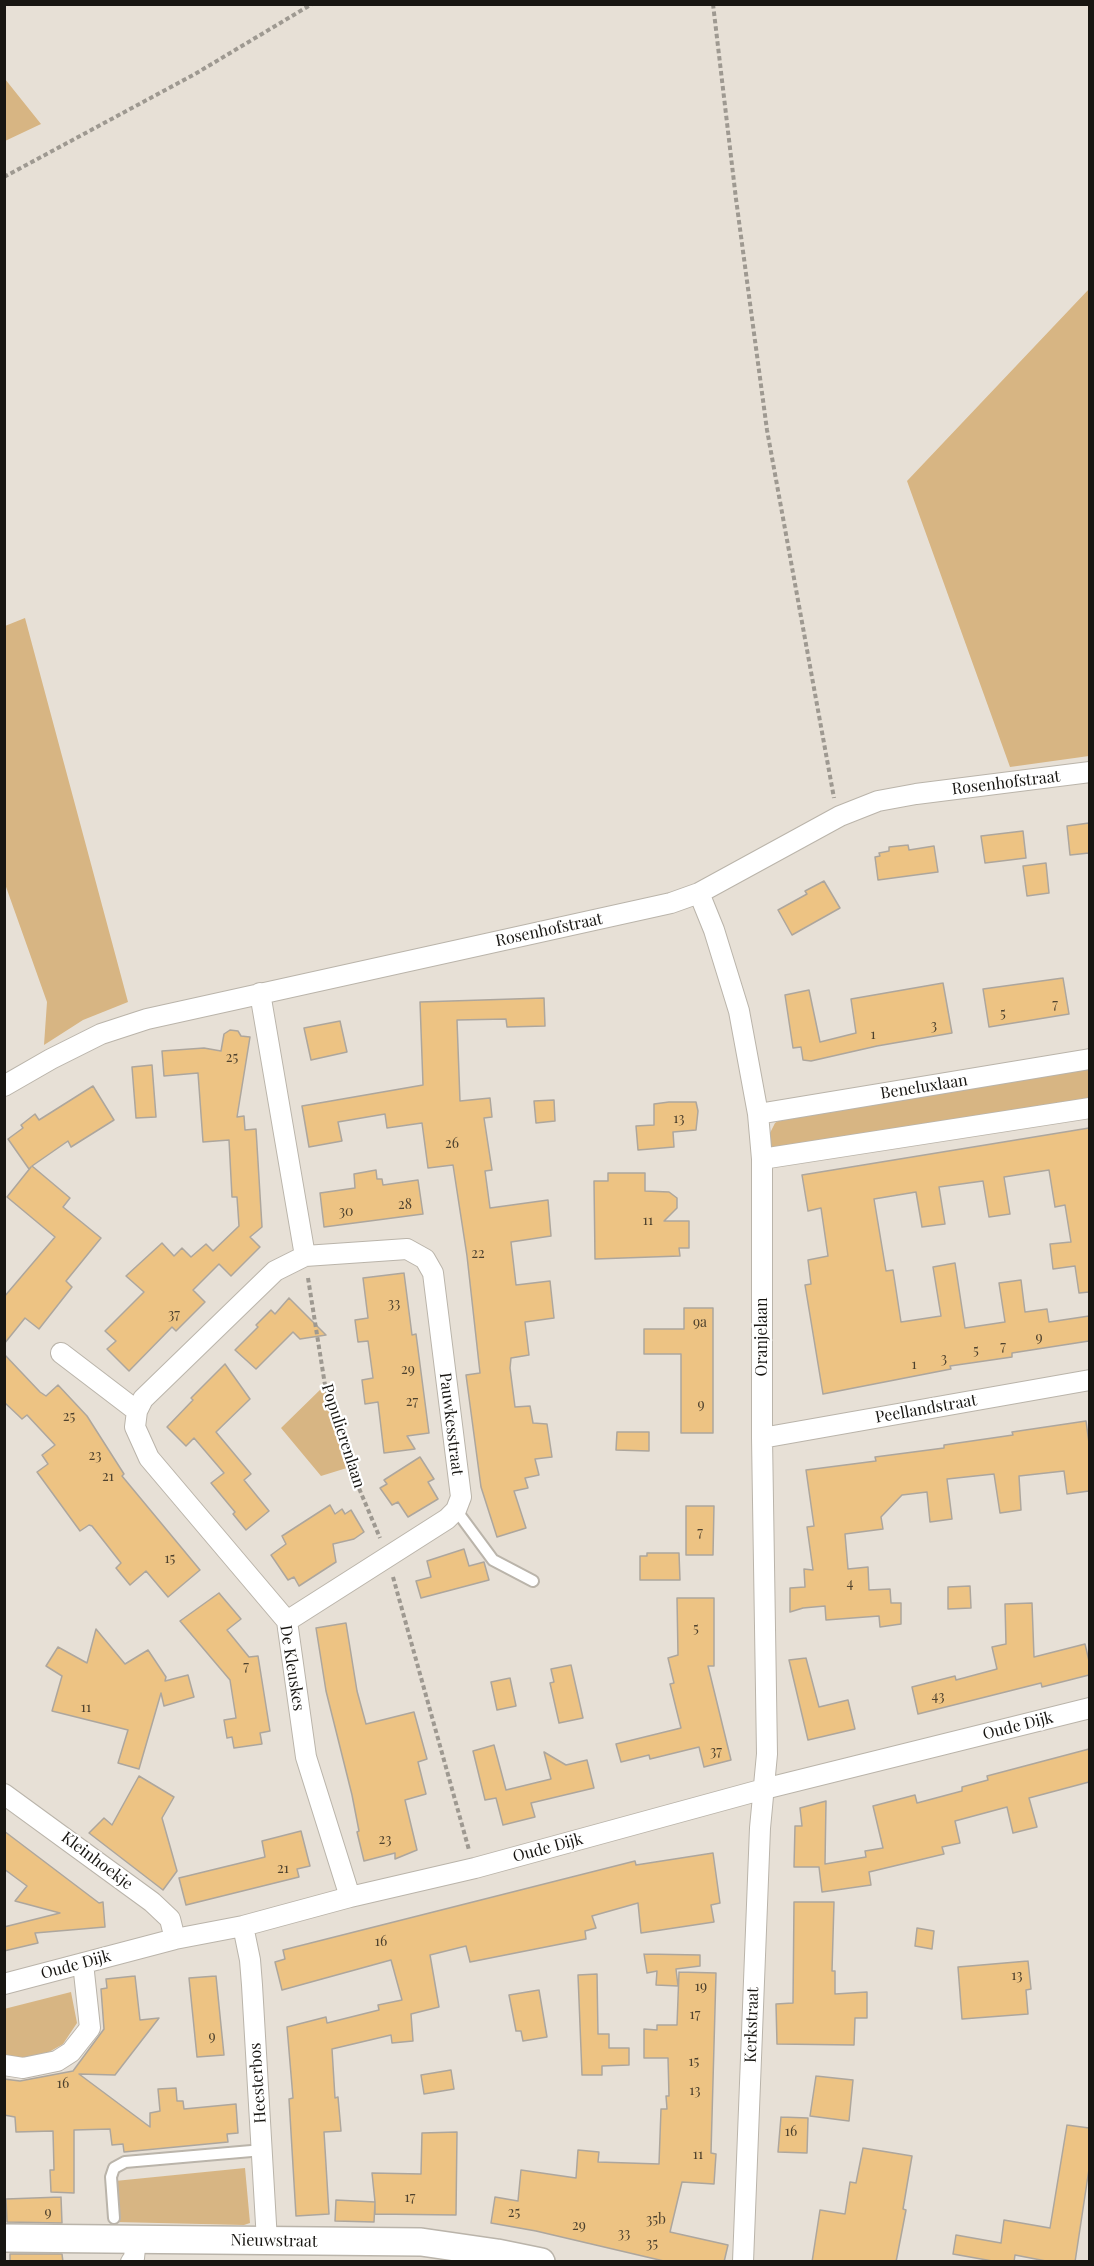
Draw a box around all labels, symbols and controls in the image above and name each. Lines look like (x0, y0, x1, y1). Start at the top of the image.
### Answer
street label: Rosenhofstraat (951, 767, 1061, 799)
street label: Rosenhofstraat (494, 909, 604, 951)
house number: 7 (1052, 997, 1058, 1013)
house number: 5 (1000, 1006, 1006, 1022)
house number: 3 (931, 1018, 937, 1034)
house number: 1 (870, 1027, 876, 1043)
house number: 25 (226, 1050, 238, 1066)
street label: Beneluxlaan (879, 1071, 969, 1103)
house number: 13 (673, 1111, 685, 1127)
house number: 26 (445, 1136, 459, 1152)
house number: 28 (398, 1197, 412, 1213)
house number: 30 (339, 1204, 353, 1220)
house number: 11 (643, 1213, 653, 1229)
house number: 22 (471, 1246, 485, 1262)
house number: 33 (388, 1296, 400, 1312)
street label: Oranjelaan (752, 1298, 772, 1376)
house number: 37 (168, 1307, 180, 1323)
house number: 9a (693, 1315, 707, 1331)
house number: 9 (1035, 1330, 1043, 1346)
house number: 7 (1000, 1339, 1006, 1355)
house number: 5 (973, 1343, 979, 1359)
house number: 3 (941, 1351, 947, 1367)
house number: 1 (911, 1357, 917, 1373)
house number: 29 (401, 1362, 415, 1378)
street label: Pauwkesstraat (435, 1371, 467, 1477)
street label: Populierenlaan (317, 1381, 369, 1491)
street label: Peellandstraat (874, 1391, 978, 1427)
house number: 27 (406, 1394, 418, 1410)
house number: 9 (697, 1397, 705, 1413)
house number: 25 (63, 1409, 75, 1425)
house number: 23 (88, 1448, 102, 1464)
house number: 21 (102, 1469, 114, 1485)
house number: 7 (697, 1525, 703, 1541)
house number: 15 (165, 1551, 175, 1567)
house number: 4 (847, 1576, 853, 1592)
house number: 5 (693, 1621, 699, 1637)
street label: De Kleuskes (276, 1624, 308, 1712)
house number: 7 (243, 1659, 249, 1675)
house number: 43 (932, 1689, 944, 1705)
house number: 11 (81, 1700, 91, 1716)
street label: Oude Dijk (981, 1708, 1055, 1744)
house number: 37 (710, 1744, 722, 1760)
street label: Kleinhoekje (57, 1828, 137, 1894)
street label: Oude Dijk (511, 1829, 585, 1867)
house number: 23 (378, 1832, 392, 1848)
house number: 21 (277, 1861, 289, 1877)
house number: 16 (375, 1934, 387, 1950)
street label: Oude Dijk (39, 1946, 113, 1984)
house number: 13 (1011, 1968, 1023, 1984)
house number: 19 (695, 1979, 707, 1995)
street label: Kerkstraat (741, 1987, 763, 2063)
house number: 17 (690, 2007, 700, 2023)
house number: 9 (208, 2029, 216, 2045)
street label: Heesterbos (246, 2042, 270, 2124)
house number: 15 (689, 2054, 699, 2070)
house number: 16 (57, 2076, 69, 2092)
house number: 13 (689, 2083, 701, 2099)
house number: 16 (785, 2124, 797, 2140)
house number: 11 (693, 2147, 703, 2163)
house number: 17 (405, 2190, 415, 2206)
house number: 9 (44, 2205, 52, 2221)
house number: 25 (508, 2205, 520, 2221)
house number: 35b (646, 2212, 666, 2228)
house number: 29 (572, 2218, 586, 2234)
house number: 33 (618, 2226, 630, 2242)
street label: Nieuwstraat (230, 2231, 318, 2251)
house number: 35 (646, 2236, 658, 2252)

